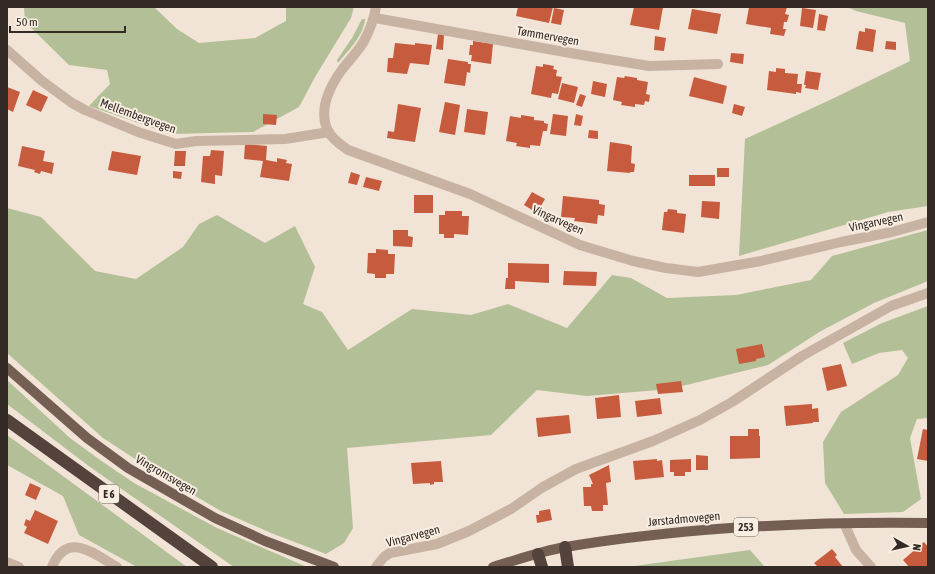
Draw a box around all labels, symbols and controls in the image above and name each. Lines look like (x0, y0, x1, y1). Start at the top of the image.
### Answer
scale bar (10, 8, 125, 34)
text: 50 m (16, 15, 38, 29)
street label: Tømmervegen (516, 24, 580, 48)
street label: Mellembergvegen (98, 96, 178, 136)
street label: Vingarvegen (530, 202, 586, 238)
street label: Vingarvegen (848, 209, 904, 235)
street label: Vingromsvegen (133, 452, 199, 498)
road number: E 6 (99, 485, 119, 503)
street label: Jørstadmovegen (647, 509, 721, 529)
road number: 253 (734, 518, 758, 536)
street label: Vingarvegen (385, 522, 441, 550)
north arrow (887, 526, 927, 566)
text: N (911, 543, 923, 551)

